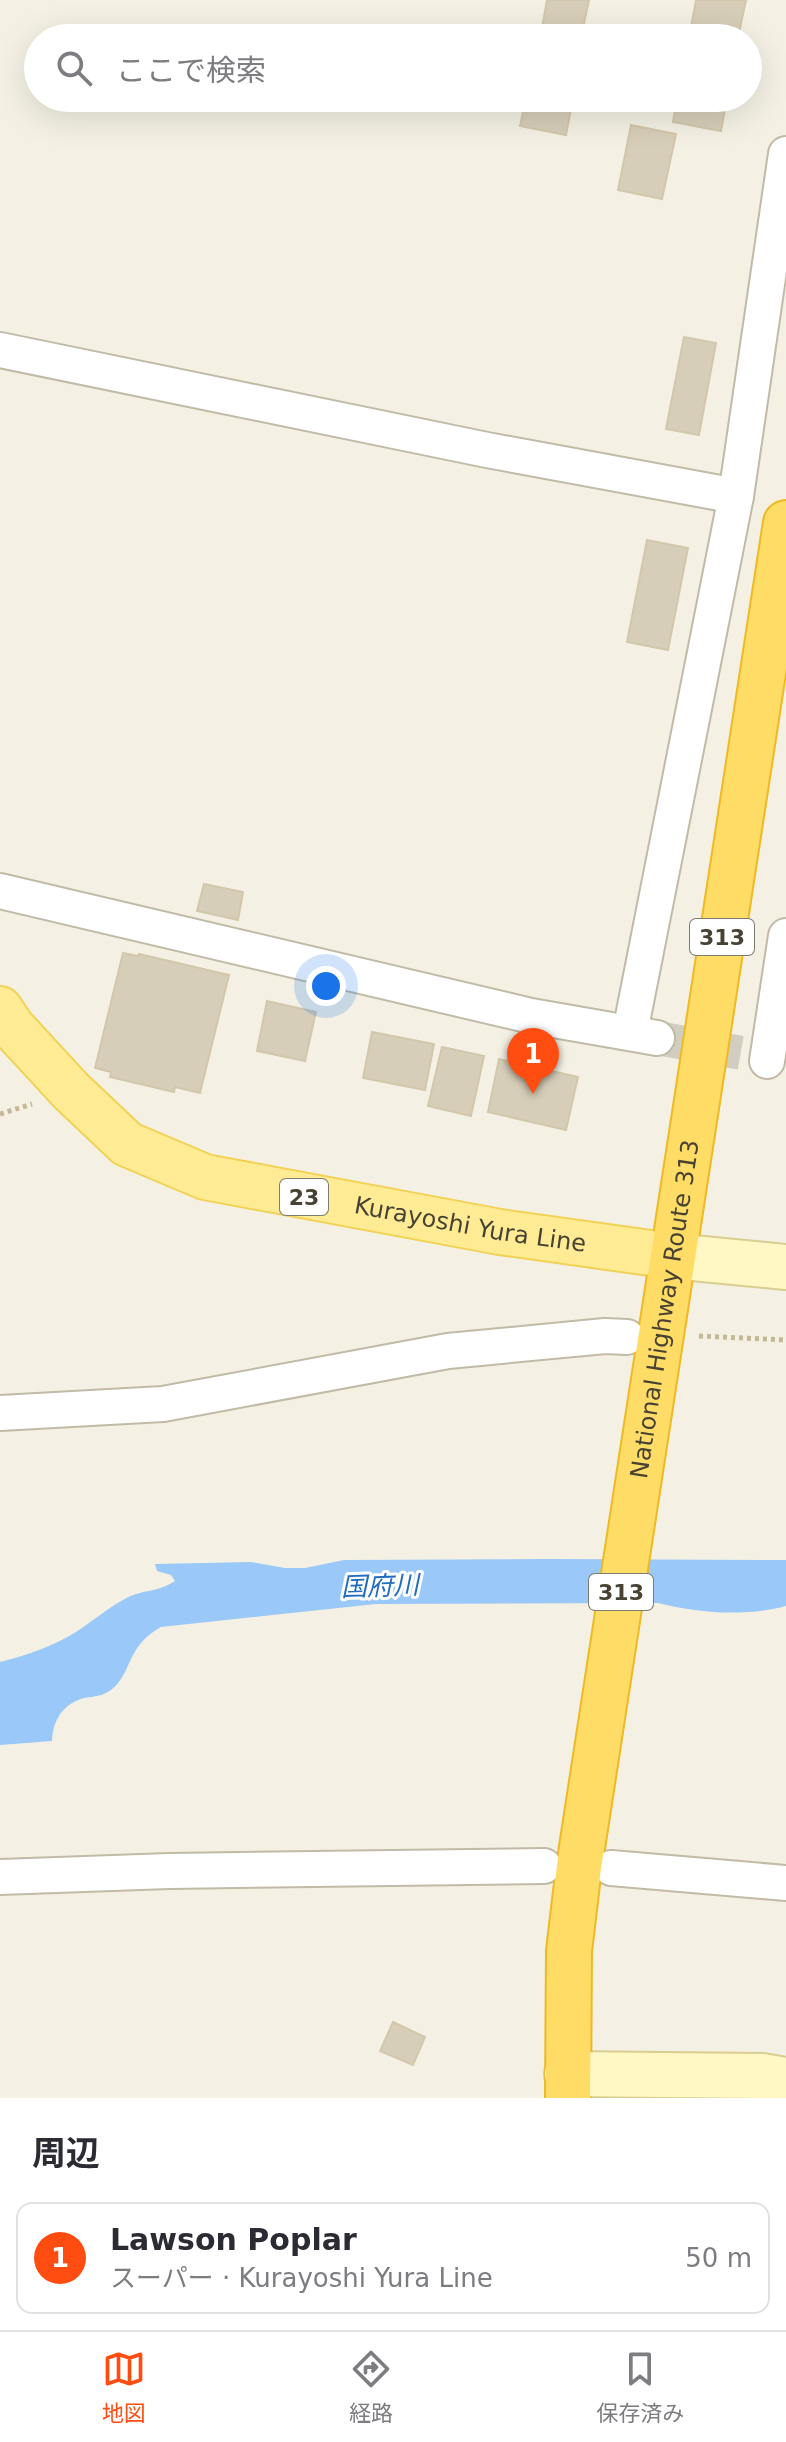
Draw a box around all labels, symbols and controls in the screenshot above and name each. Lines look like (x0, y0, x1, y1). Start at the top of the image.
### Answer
search box (24, 24, 762, 112)
icon: search (52, 46, 96, 90)
text: ここで検索 (116, 53, 266, 88)
road number: 313 (690, 919, 754, 955)
your location (306, 966, 346, 1006)
pin: 1 (507, 1028, 559, 1094)
street label: National Highway Route 313 (625, 1138, 705, 1480)
road number: 23 (280, 1179, 328, 1215)
street label: Kurayoshi Yura Line (352, 1191, 588, 1258)
water label: 国府川 (340, 1570, 422, 1602)
road number: 313 (589, 1574, 653, 1610)
text: 周辺 (32, 2133, 100, 2173)
text: Lawson Poplar (110, 2222, 357, 2257)
text: 1 (51, 2243, 69, 2273)
text: 50 m (685, 2243, 752, 2273)
text: スーパー · Kurayoshi Yura Line (110, 2263, 493, 2293)
tab: 地図 (102, 2347, 146, 2427)
tab: 経路 (349, 2347, 393, 2427)
tab: 保存済み (596, 2347, 684, 2427)

